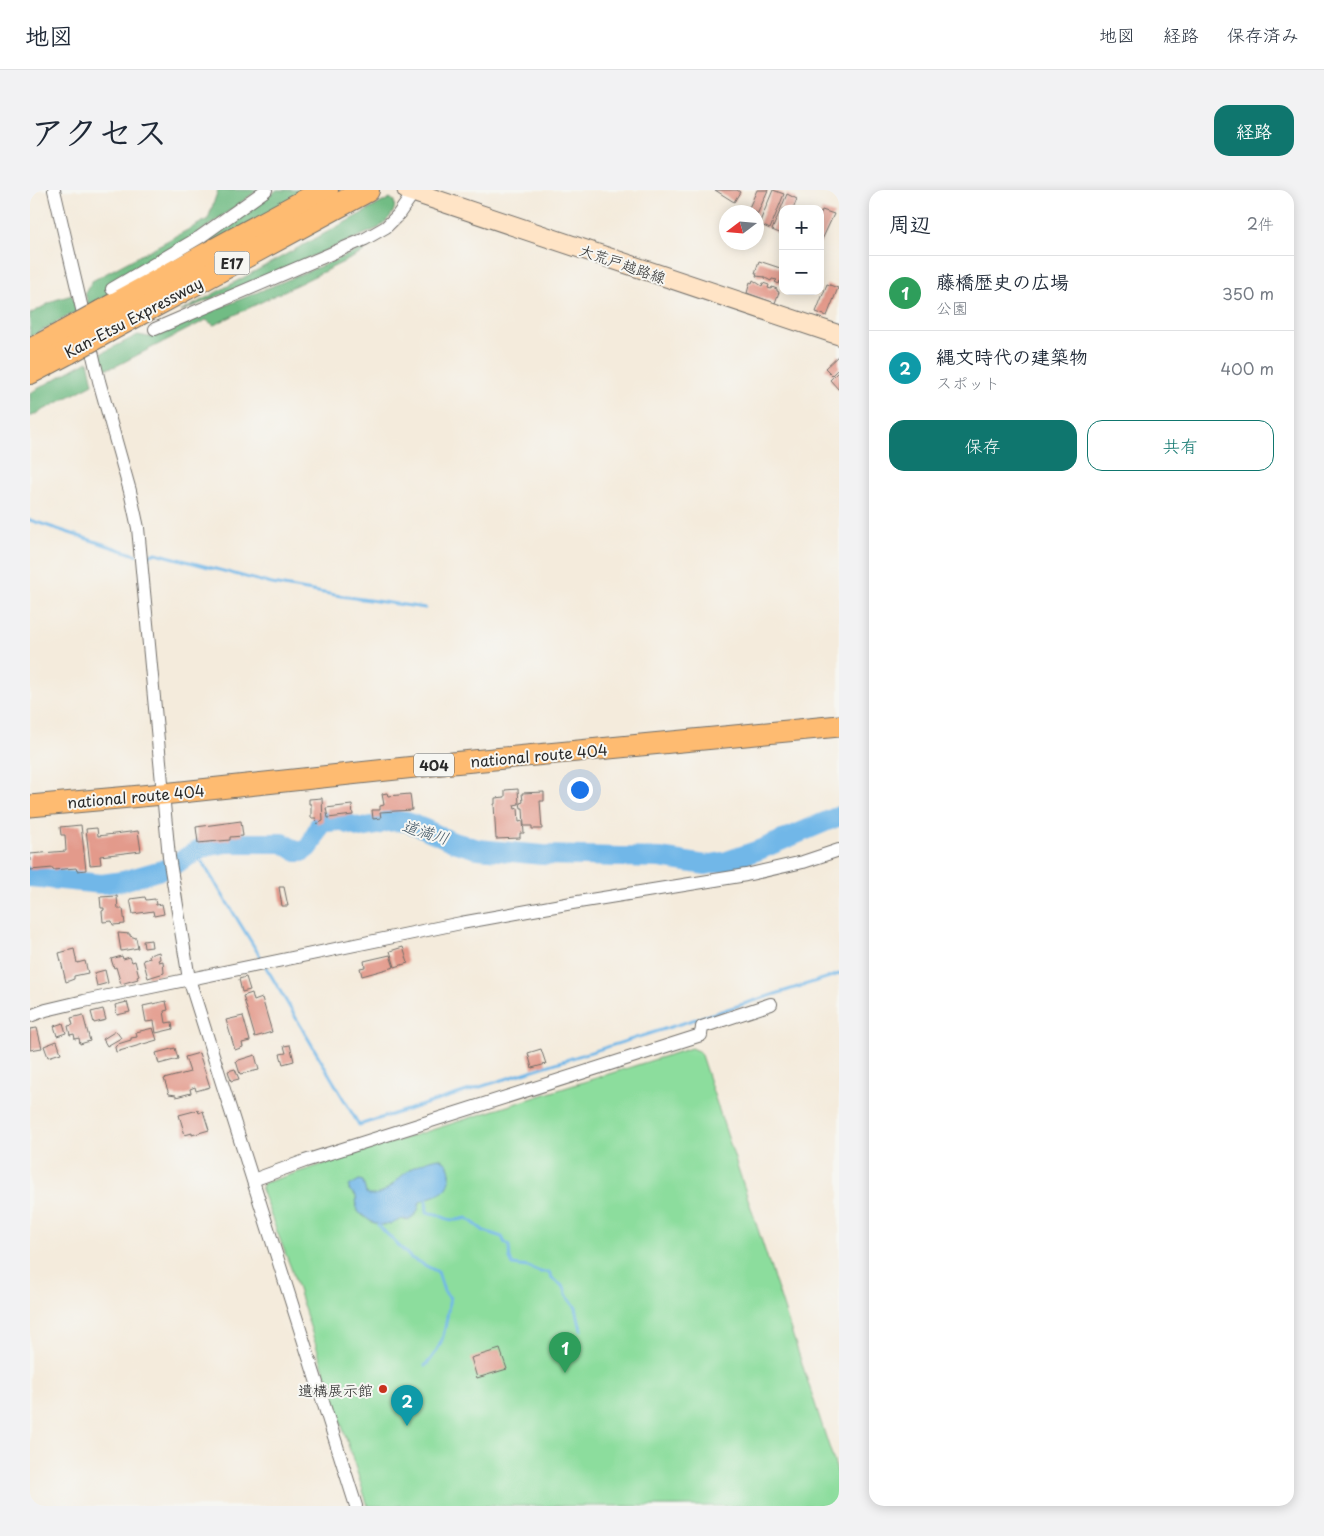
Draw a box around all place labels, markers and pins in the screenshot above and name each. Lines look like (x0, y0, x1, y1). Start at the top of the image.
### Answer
pin: 1 (549, 1332, 581, 1373)
place label: 遺構展示館 (298, 1378, 373, 1401)
marker: 遺構展示館 (377, 1383, 389, 1395)
pin: 2 (391, 1385, 423, 1426)

